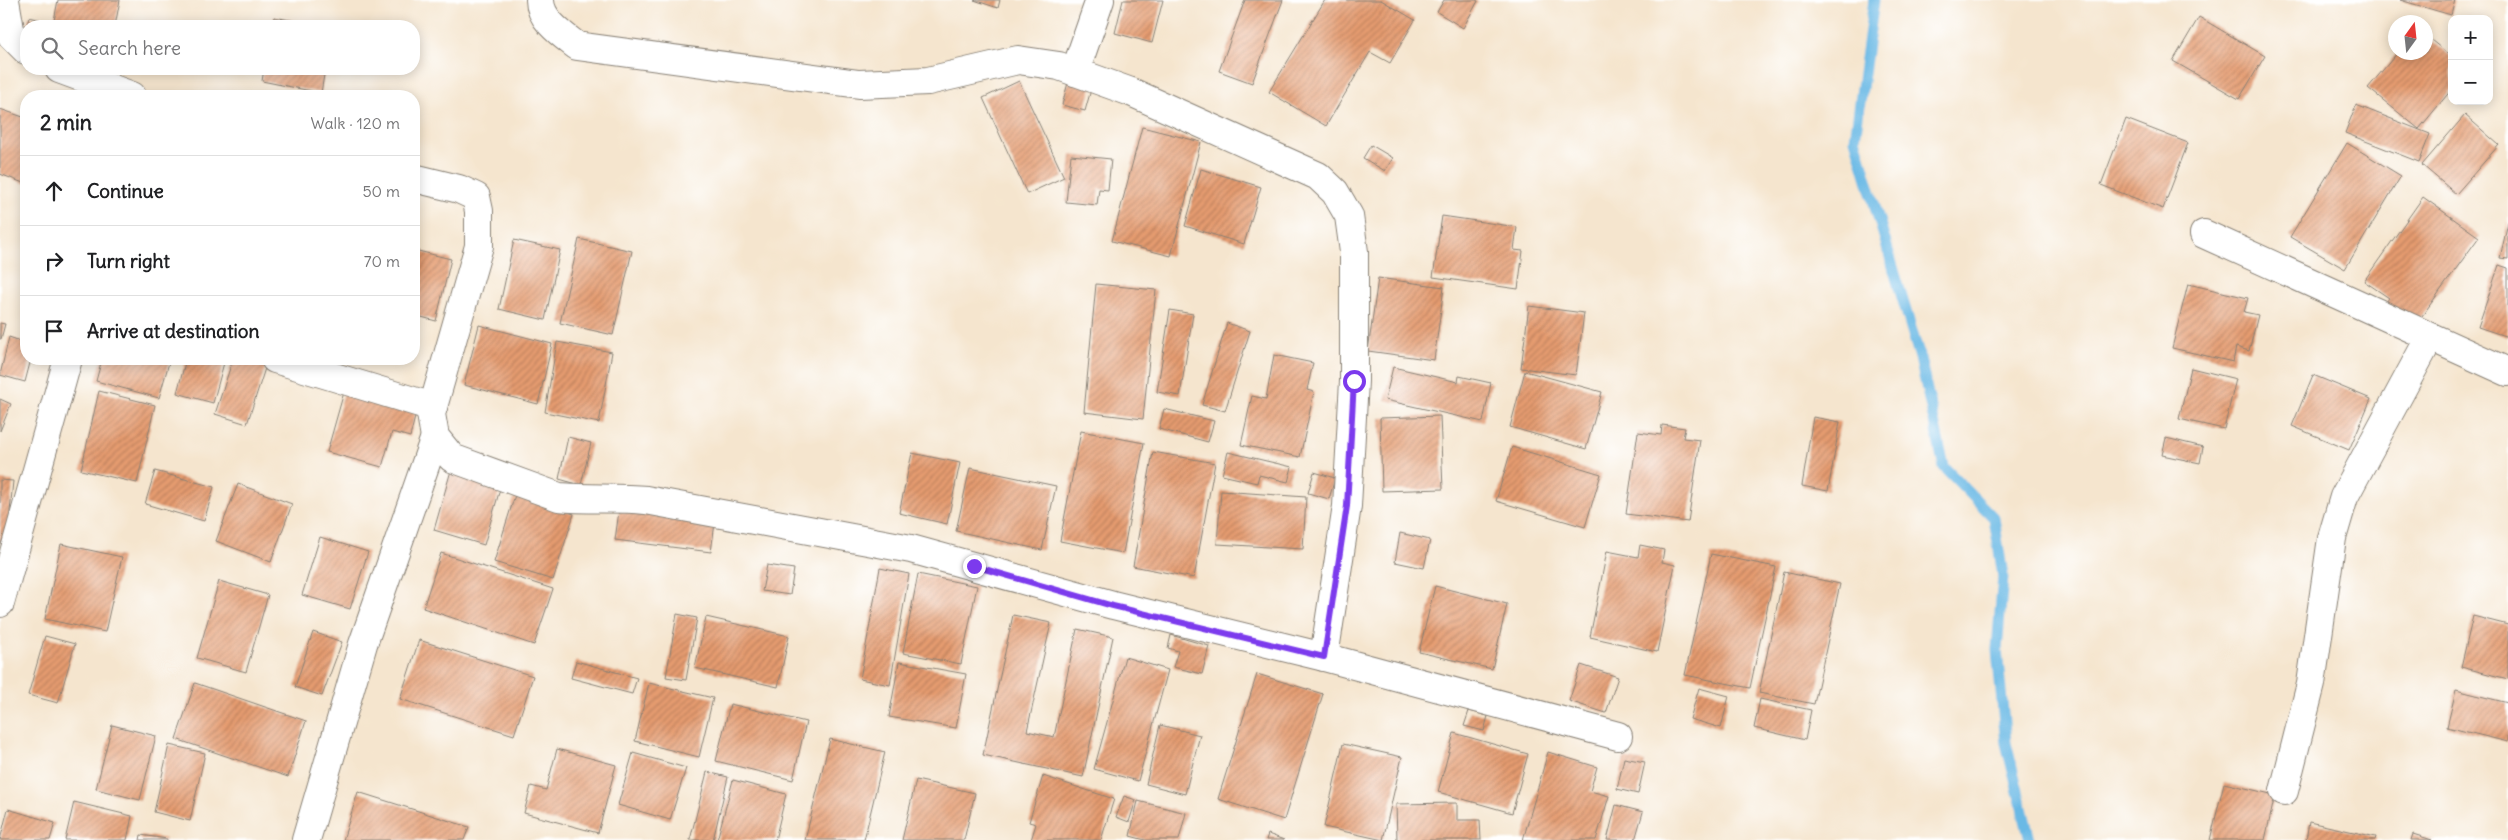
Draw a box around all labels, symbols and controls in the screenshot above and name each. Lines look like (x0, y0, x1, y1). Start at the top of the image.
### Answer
north arrow (2388, 15, 2433, 60)
map controls (2448, 15, 2493, 105)
button: + (2448, 15, 2493, 60)
search box (20, 20, 420, 75)
icon: search (38, 34, 66, 62)
text: Search here (78, 36, 181, 60)
button: − (2448, 60, 2493, 105)
text: 2 min (40, 109, 92, 136)
text: Walk · 120 m (310, 113, 400, 133)
icon: ahead (40, 177, 68, 205)
text: Continue (87, 179, 164, 203)
text: 50 m (362, 181, 400, 201)
icon: right (40, 247, 68, 275)
text: Turn right (87, 249, 170, 273)
text: 70 m (364, 251, 400, 271)
icon: arrive (40, 317, 68, 345)
text: Arrive at destination (87, 319, 260, 343)
route start (1343, 370, 1366, 393)
route end (963, 555, 986, 578)

